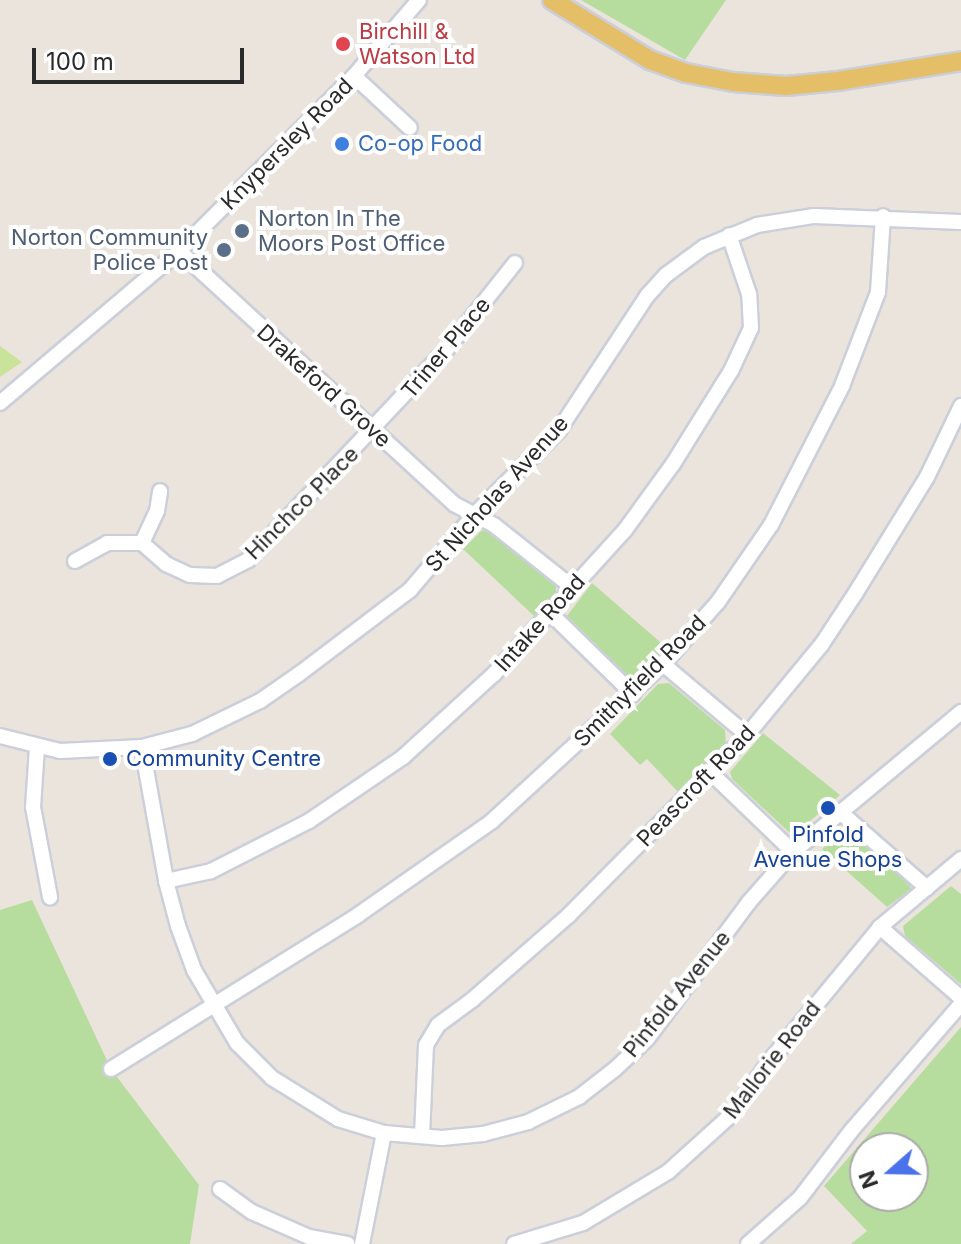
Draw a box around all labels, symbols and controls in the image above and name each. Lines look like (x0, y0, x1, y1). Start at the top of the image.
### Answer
place label: Birchill & Watson Ltd (359, 18, 475, 70)
scale bar (36, 32, 248, 82)
marker: Birchill & Watson Ltd (334, 35, 352, 53)
text: 100 m (46, 47, 114, 76)
street label: Knypersley Road (216, 73, 358, 215)
place label: Co-op Food (358, 131, 482, 157)
marker: Co-op Food (333, 135, 351, 153)
place label: Norton In The Moors Post Office (258, 205, 445, 256)
marker: Norton In The Moors Post Office (233, 222, 251, 240)
place label: Norton Community Police Post (11, 224, 208, 276)
marker: Norton Community Police Post (215, 241, 233, 259)
street label: Triner Place (396, 292, 496, 404)
street label: Drakeford Grove (252, 319, 396, 453)
street label: St Nicholas Avenue (420, 411, 574, 577)
street label: Hinchco Place (240, 441, 364, 565)
street label: Intake Road (489, 569, 591, 677)
street label: Smithyfield Road (569, 610, 711, 752)
street label: Peascroft Road (631, 720, 761, 852)
place label: Community Centre (126, 746, 321, 772)
marker: Community Centre (101, 750, 119, 768)
marker: Pinfold Avenue Shops (819, 799, 837, 817)
place label: Pinfold Avenue Shops (754, 821, 902, 872)
street label: Pinfold Avenue (618, 925, 736, 1063)
street label: Mallorie Road (718, 996, 826, 1124)
north arrow (849, 1132, 929, 1212)
text: N (853, 1167, 883, 1192)

